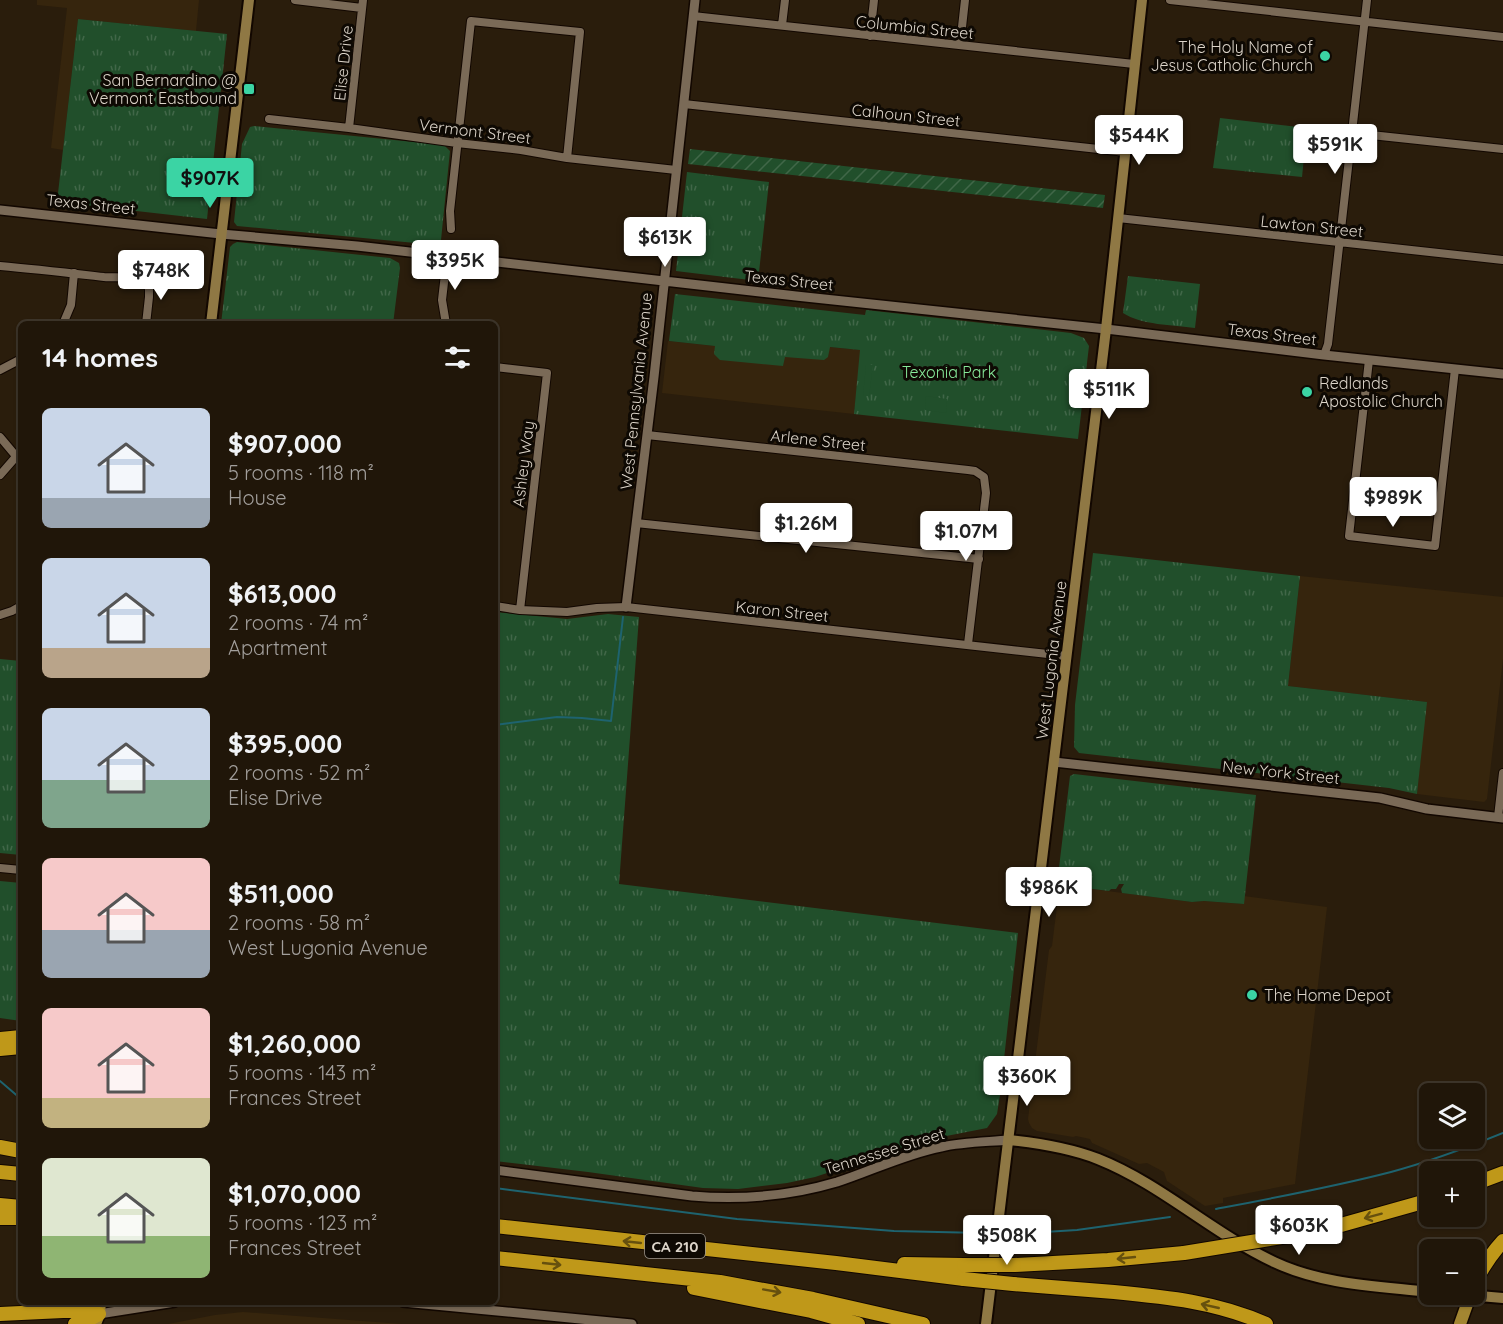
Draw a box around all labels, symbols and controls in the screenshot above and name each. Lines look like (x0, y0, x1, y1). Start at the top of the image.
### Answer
street label: Columbia Street (855, 11, 975, 43)
street label: Elise Drive (329, 24, 357, 102)
place label: The Holy Name of Jesus Catholic Church (1150, 37, 1313, 75)
marker: The Holy Name of Jesus Catholic Church (1318, 49, 1332, 63)
place label: San Bernardino @ Vermont Eastbound (89, 70, 237, 108)
marker: San Bernardino @ Vermont Eastbound (242, 82, 256, 96)
street label: Calhoun Street (851, 99, 961, 131)
street label: Vermont Street (418, 114, 532, 148)
pin: $544K (1097, 115, 1181, 166)
text: $544K (1109, 122, 1169, 147)
pin: $591K (1293, 124, 1377, 175)
text: $591K (1307, 131, 1363, 156)
pin: $907K (168, 158, 252, 209)
text: $907K (181, 165, 239, 190)
street label: Texas Street (45, 189, 137, 219)
street label: Lawton Street (1260, 211, 1364, 241)
pin: $613K (623, 217, 707, 268)
text: $613K (638, 224, 692, 249)
pin: $395K (413, 240, 497, 291)
text: $395K (426, 247, 484, 272)
pin: $748K (119, 250, 203, 301)
text: $748K (132, 257, 190, 282)
street label: Texas Street (743, 265, 835, 295)
street label: West Pennsylvania Avenue (616, 292, 656, 490)
street label: Texas Street (1226, 319, 1318, 349)
text: 14 homes (42, 341, 158, 374)
icon: filters (441, 341, 474, 374)
park label: Texonia Park (902, 362, 996, 382)
pin: $511K (1067, 369, 1151, 420)
place label: Redlands Apostolic Church (1319, 373, 1443, 411)
text: $511K (1083, 376, 1135, 401)
marker: Redlands Apostolic Church (1300, 385, 1314, 399)
street label: Ashley Way (508, 420, 538, 508)
street label: Arlene Street (769, 425, 867, 455)
text: $907,000 (228, 427, 342, 460)
icon: home (90, 432, 162, 504)
text: 5 rooms · 118 m² (228, 460, 374, 485)
pin: $989K (1351, 477, 1435, 528)
text: $989K (1364, 484, 1422, 509)
text: House (228, 485, 287, 510)
pin: $1.26M (757, 503, 855, 554)
text: $1.26M (774, 510, 838, 535)
pin: $1.07M (917, 511, 1015, 562)
text: $1.07M (934, 518, 998, 543)
text: $613,000 (228, 577, 337, 610)
street label: West Lugonia Avenue (1031, 579, 1071, 741)
icon: home (90, 582, 162, 654)
street label: Karon Street (735, 596, 829, 626)
text: 2 rooms · 74 m² (228, 610, 368, 635)
text: Apartment (228, 635, 328, 660)
text: $395,000 (228, 727, 342, 760)
icon: home (90, 732, 162, 804)
street label: New York Street (1221, 756, 1341, 788)
text: 2 rooms · 52 m² (228, 760, 370, 785)
text: Elise Drive (228, 785, 323, 810)
pin: $986K (1007, 867, 1091, 918)
text: $986K (1020, 874, 1078, 899)
text: $511,000 (228, 877, 334, 910)
icon: home (90, 882, 162, 954)
text: 2 rooms · 58 m² (228, 910, 370, 935)
text: West Lugonia Avenue (228, 935, 428, 960)
place label: The Home Depot (1264, 985, 1391, 1005)
marker: The Home Depot (1245, 988, 1259, 1002)
text: $1,260,000 (228, 1027, 361, 1060)
icon: home (90, 1032, 162, 1104)
pin: $360K (985, 1056, 1069, 1107)
text: 5 rooms · 143 m² (228, 1060, 376, 1085)
text: $360K (997, 1063, 1057, 1088)
map controls (1419, 1083, 1485, 1305)
button: layers (1419, 1083, 1485, 1149)
text: Frances Street (228, 1085, 361, 1110)
street label: Tennessee Street (821, 1123, 947, 1179)
button: + (1419, 1161, 1485, 1227)
text: $1,070,000 (228, 1177, 361, 1210)
icon: home (90, 1182, 162, 1254)
pin: $603K (1257, 1205, 1341, 1256)
text: 5 rooms · 123 m² (228, 1210, 377, 1235)
one-way arrow (1364, 1211, 1383, 1223)
text: $603K (1269, 1212, 1329, 1237)
pin: $508K (965, 1215, 1049, 1266)
text: $508K (977, 1222, 1037, 1247)
road number: CA 210 (645, 1234, 705, 1258)
text: Frances Street (228, 1235, 361, 1260)
one-way arrow (622, 1236, 642, 1247)
button: − (1419, 1239, 1485, 1305)
one-way arrow (1117, 1253, 1137, 1264)
one-way arrow (542, 1259, 562, 1270)
one-way arrow (762, 1286, 781, 1297)
one-way arrow (1201, 1299, 1220, 1311)

